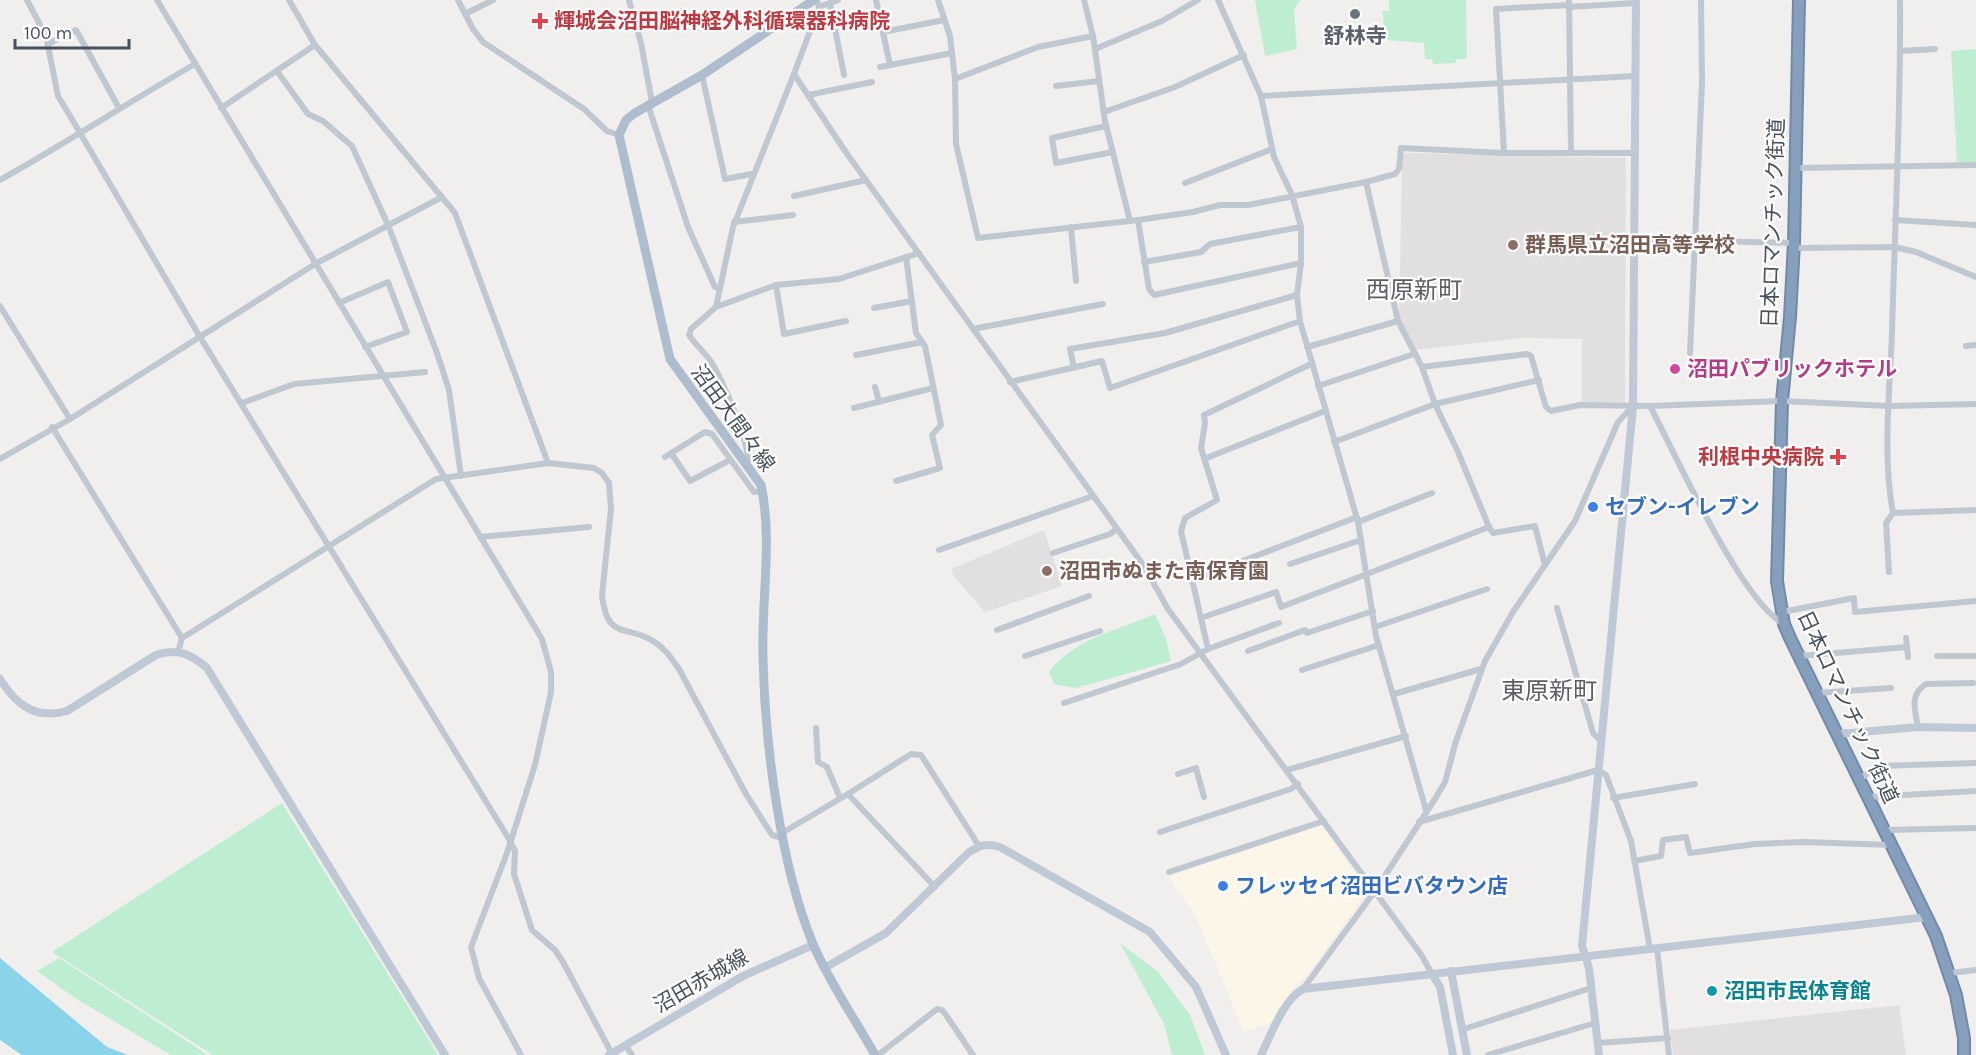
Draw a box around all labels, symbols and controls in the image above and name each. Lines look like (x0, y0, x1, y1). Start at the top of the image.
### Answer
marker: 舒林寺 (1348, 7, 1362, 21)
place label: 輝城会沼田脳神経外科循環器科病院 (554, 9, 890, 33)
scale bar (15, 12, 129, 50)
marker: 輝城会沼田脳神経外科循環器科病院 (531, 12, 549, 30)
text: 100 m (24, 22, 72, 44)
place label: 舒林寺 (1324, 24, 1387, 48)
street label: 日本ロマンチック街道 (1757, 118, 1789, 328)
place label: 群馬県立沼田高等学校 (1525, 233, 1735, 257)
marker: 群馬県立沼田高等学校 (1506, 238, 1520, 252)
district label: 西原新町 (1366, 276, 1462, 304)
place label: 沼田パブリックホテル (1687, 357, 1897, 381)
street label: 沼田大間々線 (686, 360, 780, 476)
marker: 沼田パブリックホテル (1668, 362, 1682, 376)
place label: 利根中央病院 (1698, 445, 1824, 469)
marker: 利根中央病院 (1829, 448, 1847, 466)
place label: セブン-イレブン (1605, 495, 1760, 519)
marker: セブン-イレブン (1586, 500, 1600, 514)
place label: 沼田市ぬまた南保育園 (1059, 559, 1269, 583)
marker: 沼田市ぬまた南保育園 (1040, 564, 1054, 578)
street label: 日本ロマンチック街道 (1793, 607, 1903, 807)
district label: 東原新町 (1501, 677, 1597, 705)
place label: フレッセイ沼田ビバタウン店 (1235, 874, 1508, 898)
marker: フレッセイ沼田ビバタウン店 (1216, 879, 1230, 893)
street label: 沼田赤城線 (650, 944, 752, 1018)
place label: 沼田市民体育館 (1724, 979, 1871, 1003)
marker: 沼田市民体育館 (1705, 984, 1719, 998)

